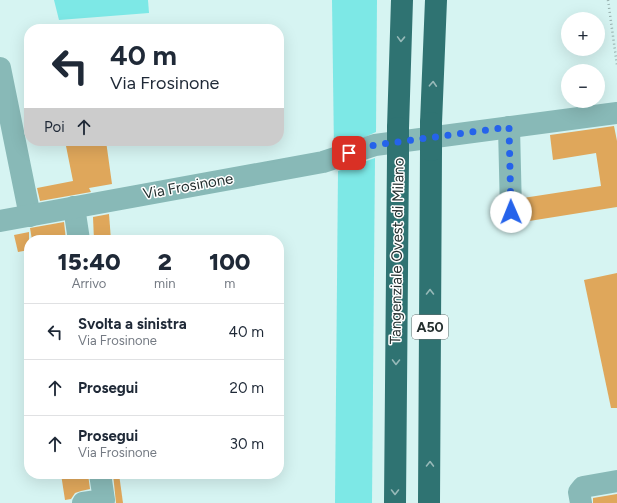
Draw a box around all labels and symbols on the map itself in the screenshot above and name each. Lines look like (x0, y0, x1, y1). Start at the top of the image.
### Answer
one-way arrow (397, 36, 405, 42)
one-way arrow (428, 81, 437, 87)
pin (332, 136, 366, 170)
street label: Tangenziale Ovest di Milano (386, 157, 408, 344)
street label: Via Frosinone (142, 169, 234, 203)
position arrow (490, 191, 532, 233)
one-way arrow (426, 289, 434, 295)
road number: A50 (412, 315, 448, 339)
one-way arrow (392, 359, 400, 365)
one-way arrow (426, 461, 434, 467)
one-way arrow (391, 489, 399, 495)

